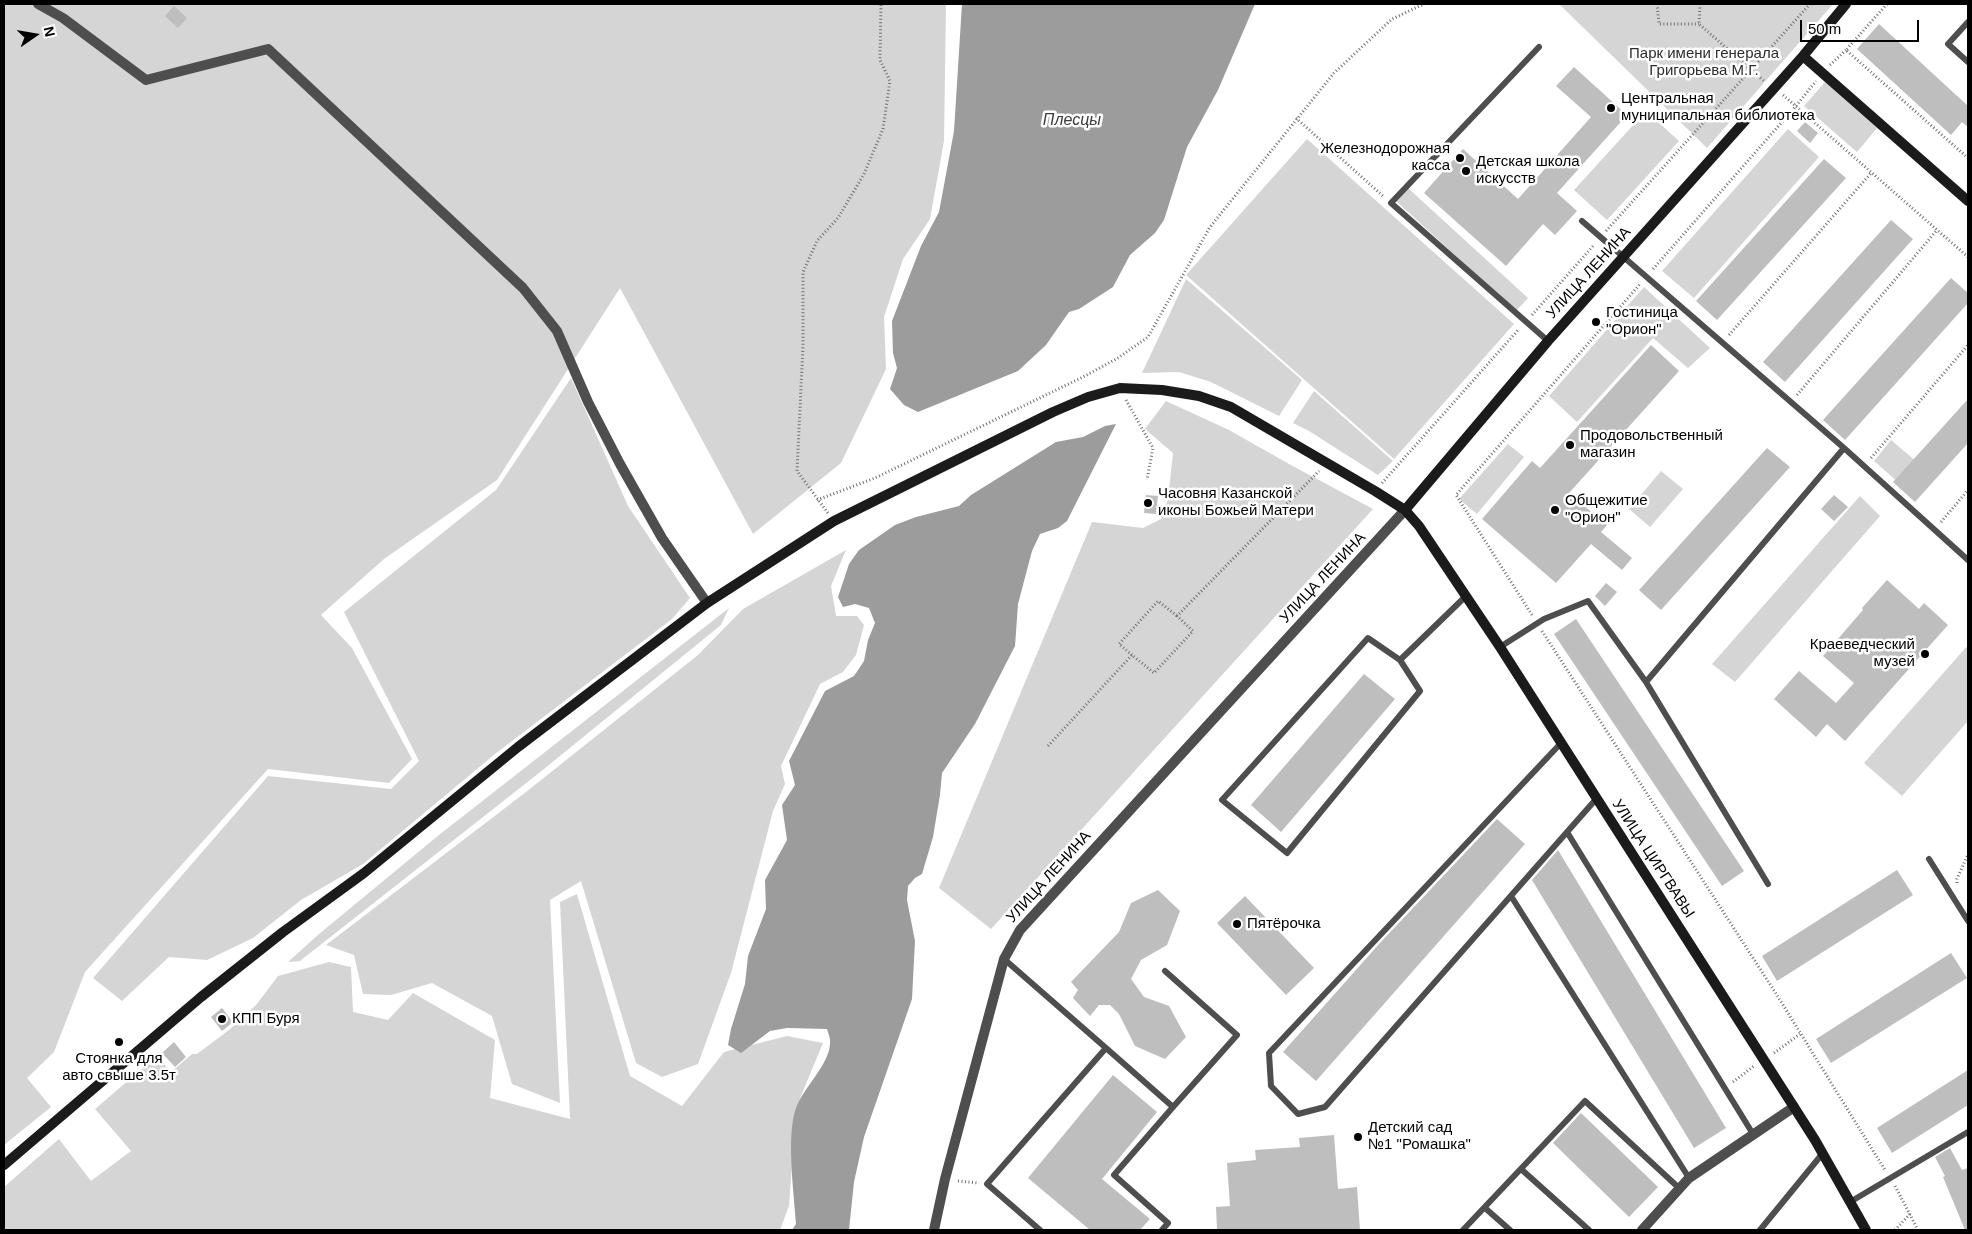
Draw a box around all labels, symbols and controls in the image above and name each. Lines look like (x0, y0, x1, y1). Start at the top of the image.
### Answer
north arrow (10, 10, 60, 60)
scale bar (1802, 10, 1921, 42)
text: 50 m (1808, 20, 1841, 37)
text: N (41, 25, 59, 38)
park label: Парк имени генерала Григорьева М.Г. (1629, 45, 1779, 80)
place label: Центральная муниципальная библиотека (1621, 90, 1815, 125)
marker: Центральная муниципальная библиотека (1605, 102, 1617, 114)
water label: Плесцы (1043, 111, 1101, 131)
place label: Железнодорожная касса (1320, 140, 1450, 175)
marker: Железнодорожная касса (1454, 152, 1466, 164)
place label: Детская школа искусств (1476, 153, 1580, 188)
marker: Детская школа искусств (1460, 165, 1472, 177)
street label: УЛИЦА ЛЕНИНА (1543, 223, 1635, 323)
place label: Гостиница "Орион" (1606, 304, 1678, 339)
marker: Гостиница "Орион" (1590, 316, 1602, 328)
place label: Продовольственный магазин (1580, 427, 1723, 462)
marker: Продовольственный магазин (1564, 439, 1576, 451)
place label: Часовня Казанской иконы Божьей Матери (1158, 485, 1314, 520)
place label: Общежитие "Орион" (1565, 492, 1648, 527)
marker: Часовня Казанской иконы Божьей Матери (1142, 497, 1154, 509)
marker: Общежитие "Орион" (1549, 504, 1561, 516)
street label: УЛИЦА ЛЕНИНА (1276, 529, 1370, 627)
place label: Краеведческий музей (1810, 636, 1915, 671)
marker: Краеведческий музей (1919, 648, 1931, 660)
street label: УЛИЦА ЦИРГВАВЫ (1608, 796, 1698, 922)
street label: УЛИЦА ЛЕНИНА (1003, 827, 1095, 927)
place label: Пятёрочка (1247, 915, 1321, 933)
marker: Пятёрочка (1231, 918, 1243, 930)
place label: КПП Буря (232, 1010, 300, 1028)
marker: КПП Буря (216, 1013, 228, 1025)
marker: Стоянка для авто свыше 3.5т (113, 1036, 125, 1048)
place label: Стоянка для авто свыше 3.5т (62, 1050, 176, 1085)
place label: Детский сад №1 "Ромашка" (1368, 1119, 1471, 1154)
marker: Детский сад №1 "Ромашка" (1352, 1131, 1364, 1143)

